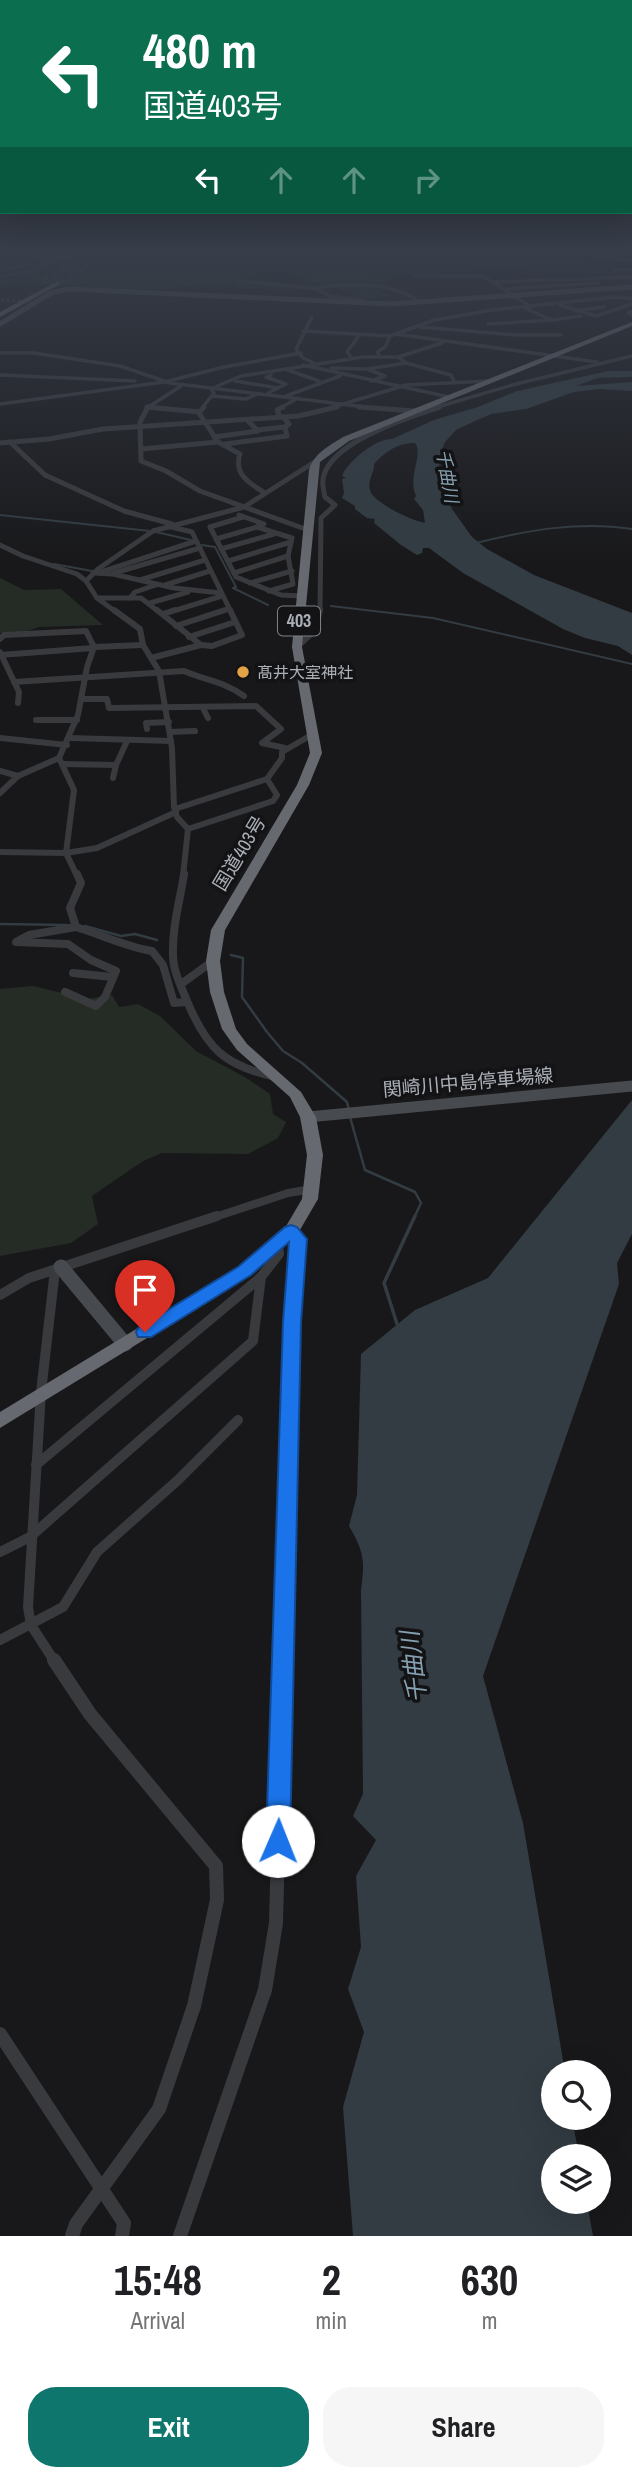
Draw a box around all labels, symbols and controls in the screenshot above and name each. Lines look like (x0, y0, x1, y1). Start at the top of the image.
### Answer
text: 480 m (143, 17, 257, 83)
icon: left (28, 28, 119, 119)
text: 国道403号 (143, 84, 283, 127)
icon: left (189, 161, 227, 199)
icon: ahead (262, 161, 300, 199)
icon: ahead (335, 161, 373, 199)
icon: right (408, 161, 446, 199)
water label: 千曲川 (430, 447, 465, 507)
road number: 403 (278, 606, 320, 636)
place label: 髙井大室神社 (257, 661, 353, 683)
marker: 髙井大室神社 (235, 664, 251, 680)
street label: 国道403号 (206, 811, 272, 895)
street label: 関崎川中島停車場線 (382, 1062, 554, 1102)
pin (115, 1260, 175, 1332)
icon: arrive (126, 1271, 164, 1309)
water label: 千曲川 (392, 1626, 433, 1705)
position arrow (241, 1804, 315, 1878)
map controls (541, 2060, 611, 2214)
button: search (541, 2060, 611, 2130)
button: layers (541, 2144, 611, 2214)
text: 15:48 (114, 2252, 202, 2308)
text: 2 (322, 2252, 341, 2308)
text: 630 (461, 2252, 518, 2308)
text: Arrival (131, 2305, 185, 2336)
text: min (316, 2305, 347, 2336)
text: m (482, 2305, 497, 2336)
button: Exit (28, 2387, 309, 2467)
button: Share (323, 2387, 604, 2467)

